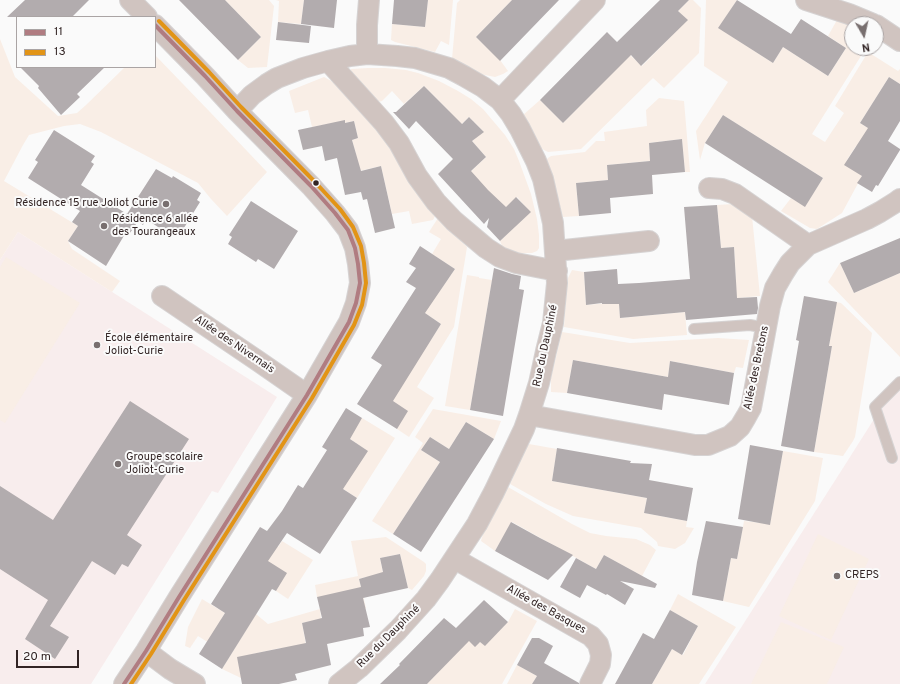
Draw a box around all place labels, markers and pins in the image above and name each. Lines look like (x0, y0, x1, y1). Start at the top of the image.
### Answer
unlabelled marker (311, 178, 321, 188)
place label: Résidence 15 rue Joliot Curie (15, 197, 158, 211)
marker: Résidence 15 rue Joliot Curie (161, 199, 171, 209)
place label: Résidence 6 allée des Tourangeaux (112, 213, 198, 239)
marker: Résidence 6 allée des Tourangeaux (99, 221, 109, 231)
place label: École élémentaire Joliot-Curie (105, 332, 193, 358)
marker: École élémentaire Joliot-Curie (92, 340, 102, 350)
place label: Groupe scolaire Joliot-Curie (126, 451, 203, 477)
marker: Groupe scolaire Joliot-Curie (113, 459, 123, 469)
place label: CREPS (845, 569, 879, 583)
marker: CREPS (832, 571, 842, 581)

